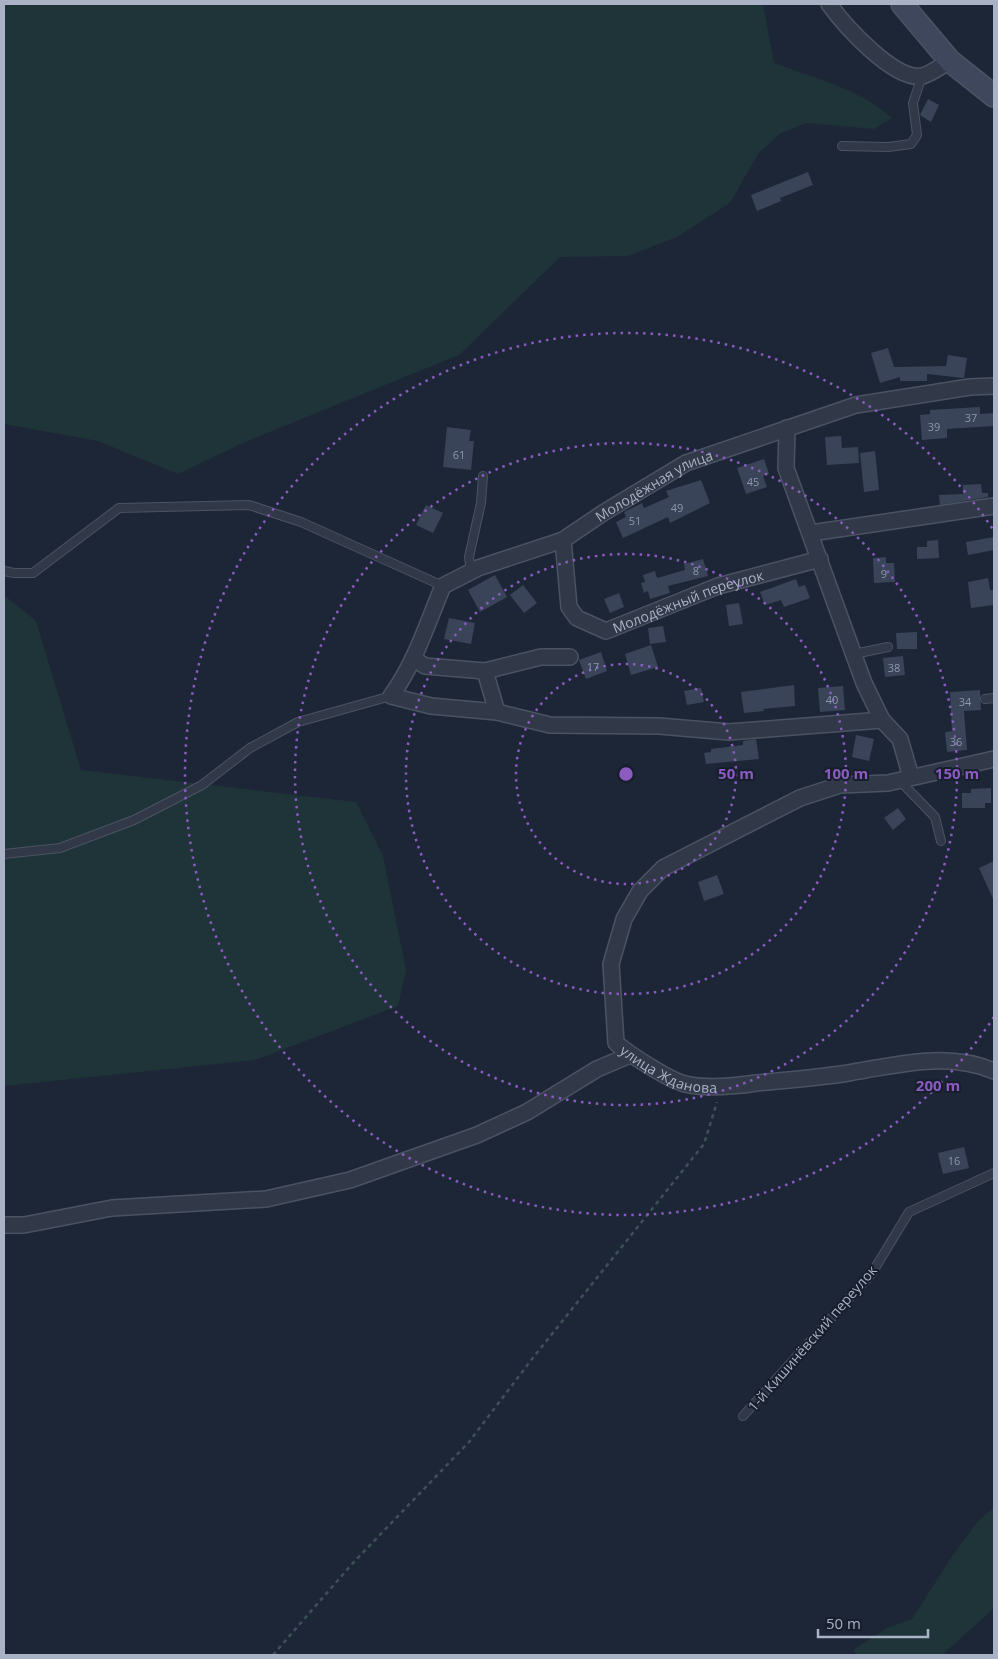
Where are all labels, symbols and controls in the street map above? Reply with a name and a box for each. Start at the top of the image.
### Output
house number: 37 [965,410,977,425]
house number: 39 [928,419,940,434]
street label: Молодёжная улица [591,445,715,525]
house number: 61 [453,447,465,462]
house number: 45 [747,474,759,489]
house number: 49 [671,500,683,515]
house number: 51 [629,513,641,528]
house number: 8 [693,563,699,578]
street label: Молодёжный переулок [609,565,766,637]
house number: 9 [881,566,887,581]
house number: 17 [587,659,599,674]
house number: 38 [888,660,900,675]
house number: 40 [826,692,838,707]
house number: 34 [959,694,972,709]
house number: 36 [950,734,962,749]
text: 50 m [718,763,754,783]
text: 100 m [824,763,868,783]
text: 150 m [935,763,979,783]
centre of rings [617,765,635,783]
street label: улица Жданова [617,1040,717,1096]
text: 200 m [916,1075,960,1095]
house number: 16 [948,1153,960,1168]
street label: 1-й Кишинёвский переулок [743,1260,881,1415]
scale bar [818,1606,928,1638]
text: 50 m [826,1613,861,1633]

